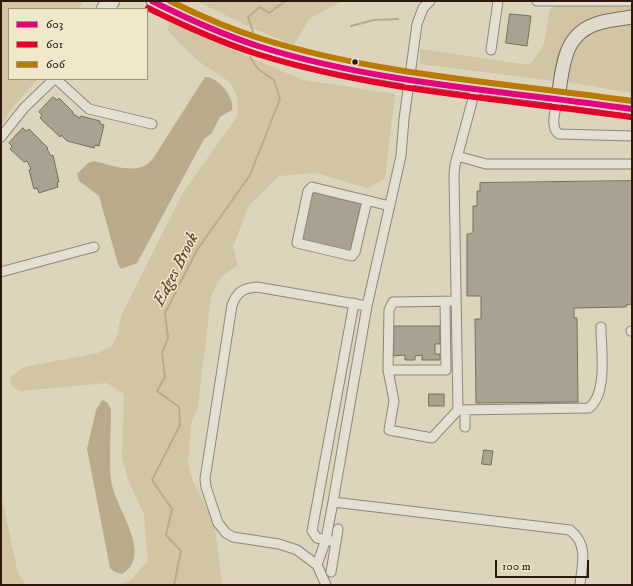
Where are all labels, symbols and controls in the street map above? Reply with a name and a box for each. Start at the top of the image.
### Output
legend [8,8,148,80]
text: 603 [46,17,63,32]
text: 601 [46,37,63,52]
text: 606 [46,57,65,72]
unlabelled marker [350,57,360,67]
water label: Edges Brook [150,230,204,310]
scale bar [497,552,591,578]
text: 100 m [502,559,531,574]

